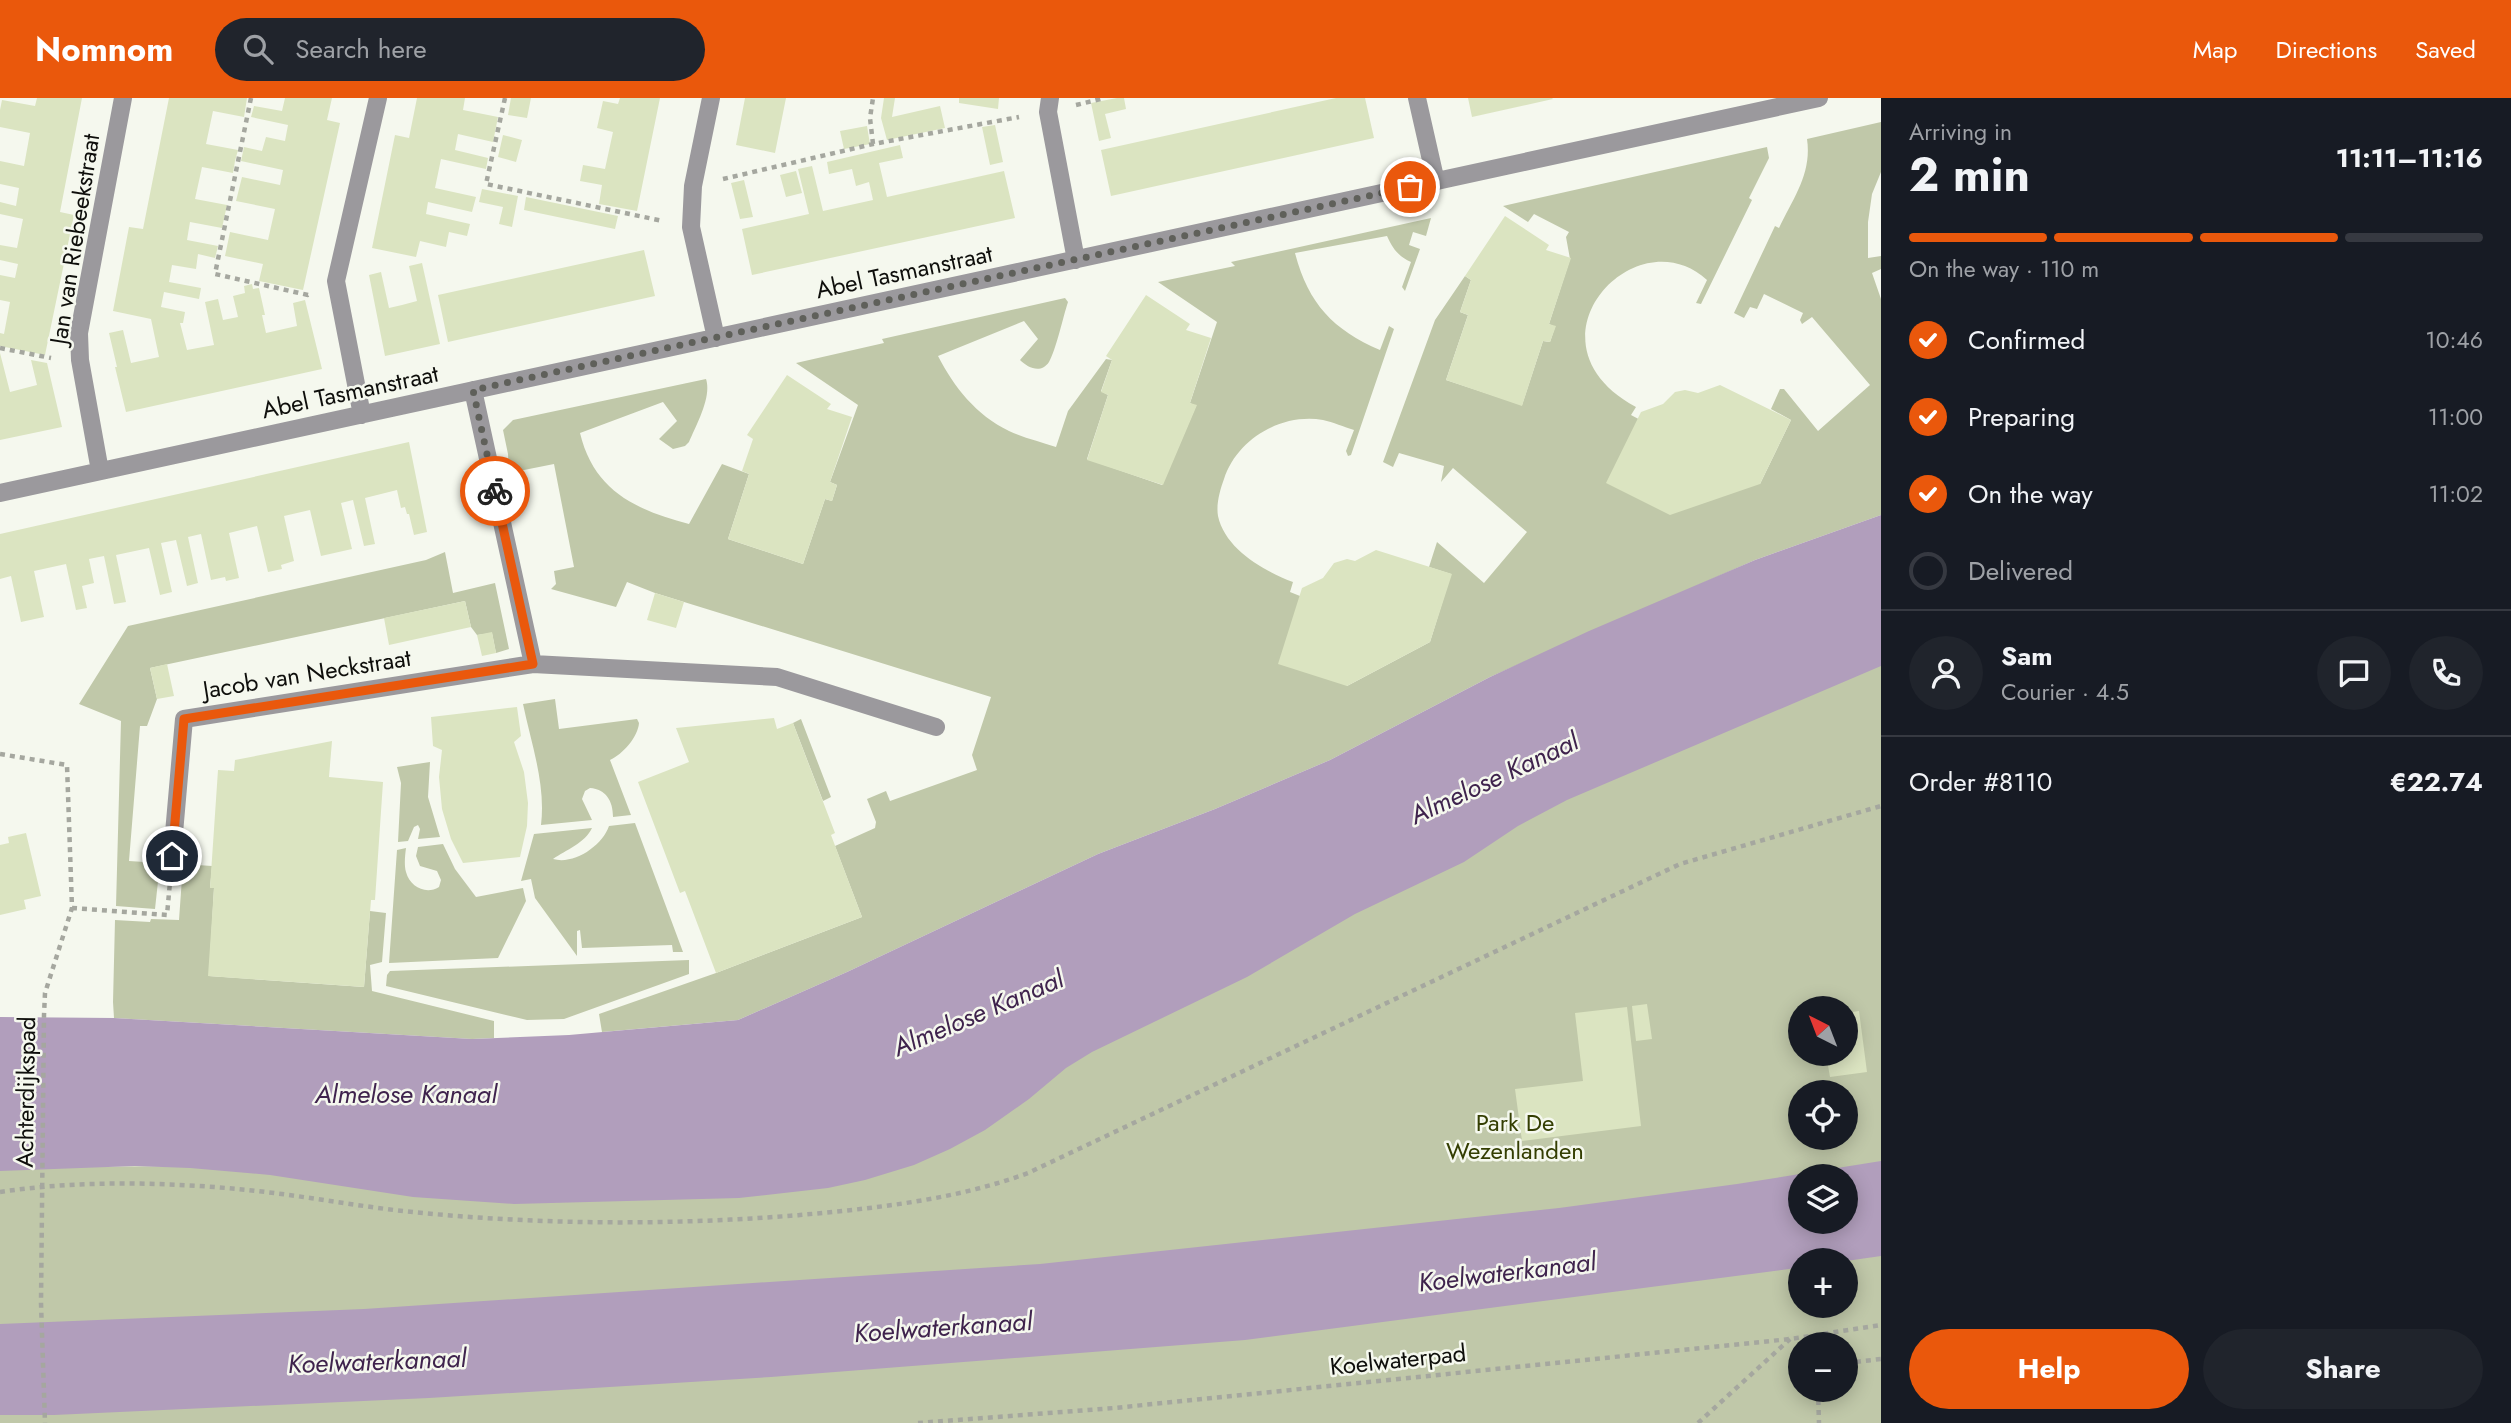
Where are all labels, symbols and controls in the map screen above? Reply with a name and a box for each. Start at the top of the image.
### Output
search box [215,18,705,81]
text: Nomnom [35,26,173,73]
icon: search [239,30,277,68]
text: Search here [295,30,427,68]
text: Map [2193,32,2238,67]
text: Directions [2276,32,2377,67]
text: Saved [2415,32,2476,67]
text: Arriving in [1909,115,2012,149]
street label: Jan van Riebeekstraat [40,131,108,350]
text: 11:11–11:16 [2336,139,2483,177]
text: 2 min [1909,142,2030,208]
pin [1380,157,1440,217]
icon: bag [1391,168,1429,206]
street label: Abel Tasmanstraat [812,236,996,307]
text: On the way · 110 m [1909,252,2099,286]
icon: check [1909,321,1947,359]
text: Confirmed [1968,321,2085,359]
text: 10:46 [2425,323,2483,357]
street label: Abel Tasmanstraat [258,356,442,427]
icon: check [1909,398,1947,436]
text: Preparing [1968,398,2075,436]
text: 11:00 [2428,400,2483,434]
courier [460,456,530,526]
icon: bike [476,472,514,510]
icon: check [1909,475,1947,513]
text: On the way [1968,475,2093,513]
text: 11:02 [2429,477,2483,511]
text: Delivered [1968,552,2073,590]
button: person [1909,636,1983,710]
button: chat [2317,636,2391,710]
button: phone [2409,636,2483,710]
text: Sam [2001,637,2053,675]
street label: Jacob van Neckstraat [197,640,414,708]
text: Courier · 4.5 [2001,675,2129,709]
water label: Almelose Kanaal [1403,722,1586,834]
text: Order #8110 [1909,763,2052,801]
text: €22.74 [2390,763,2483,801]
pin [142,826,202,886]
icon: home [153,837,191,875]
water label: Almelose Kanaal [886,959,1070,1066]
north arrow [1788,996,1858,1066]
map controls [1788,996,1858,1402]
street label: Achterdijkspad [7,1016,44,1168]
water label: Almelose Kanaal [314,1075,498,1113]
button: locate [1788,1080,1858,1150]
park label: Park De Wezenlanden [1446,1105,1584,1168]
button: layers [1788,1164,1858,1234]
water label: Koelwaterkanaal [1416,1242,1599,1302]
button: + [1788,1248,1858,1318]
water label: Koelwaterkanaal [853,1302,1035,1352]
button: Help [1909,1329,2189,1409]
button: Share [2203,1329,2483,1409]
button: − [1788,1332,1858,1402]
street label: Koelwaterpad [1328,1335,1468,1384]
water label: Koelwaterkanaal [287,1339,468,1383]

